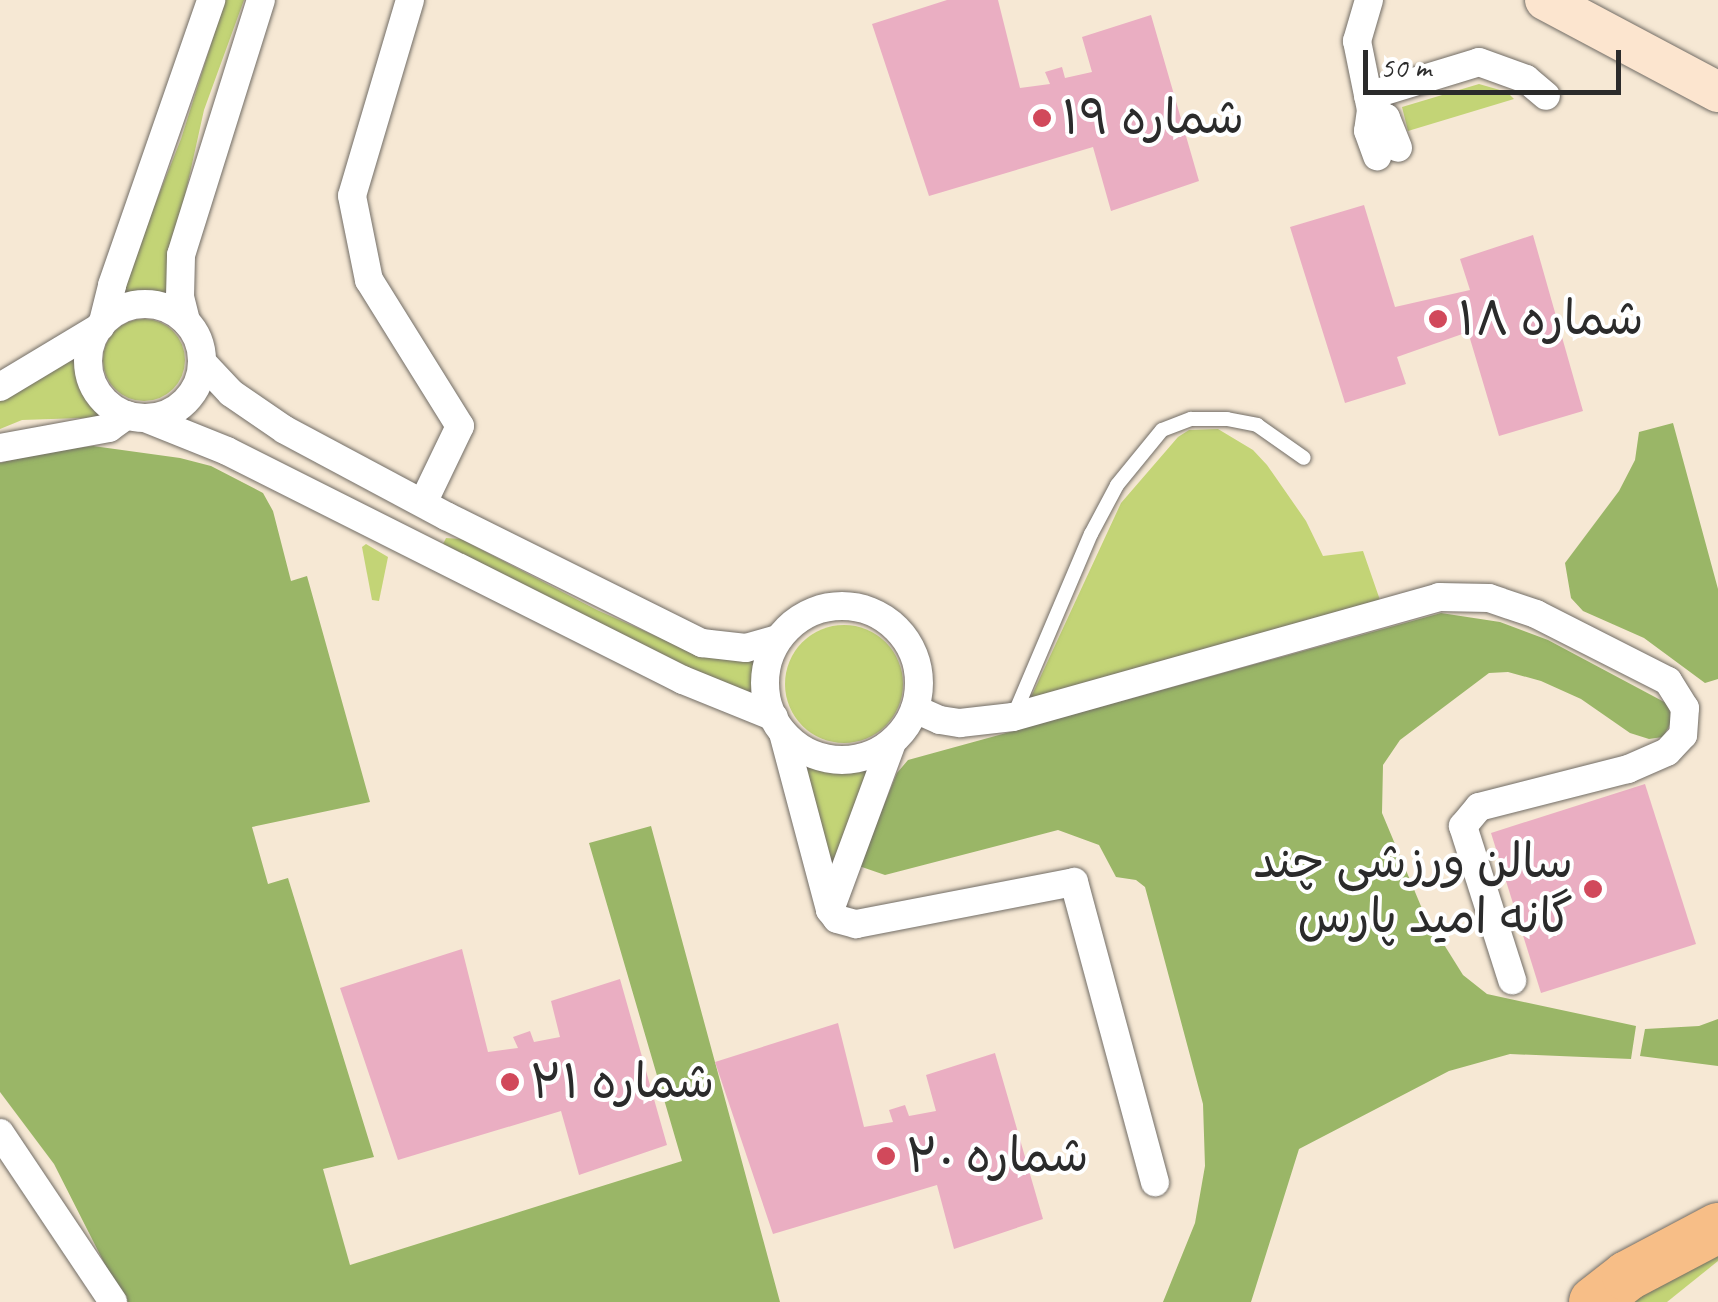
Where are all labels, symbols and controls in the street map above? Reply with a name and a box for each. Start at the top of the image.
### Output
scale bar [1368,30,1626,92]
text: 50 m [1380,48,1431,86]
place label: شماره ۱۹ [1062,89,1244,147]
marker: شماره ۱۹ [1031,107,1053,129]
place label: شماره ۱۸ [1458,290,1644,348]
marker: شماره ۱۸ [1427,308,1449,330]
place label: سالن ورزشی چند گانه امید پارس [1253,832,1573,945]
marker: سالن ورزشی چند گانه امید پارس [1582,878,1604,900]
place label: شماره ۲۱ [530,1053,715,1111]
marker: شماره ۲۱ [499,1071,521,1093]
place label: شماره ۲۰ [906,1127,1089,1185]
marker: شماره ۲۰ [875,1145,897,1167]

